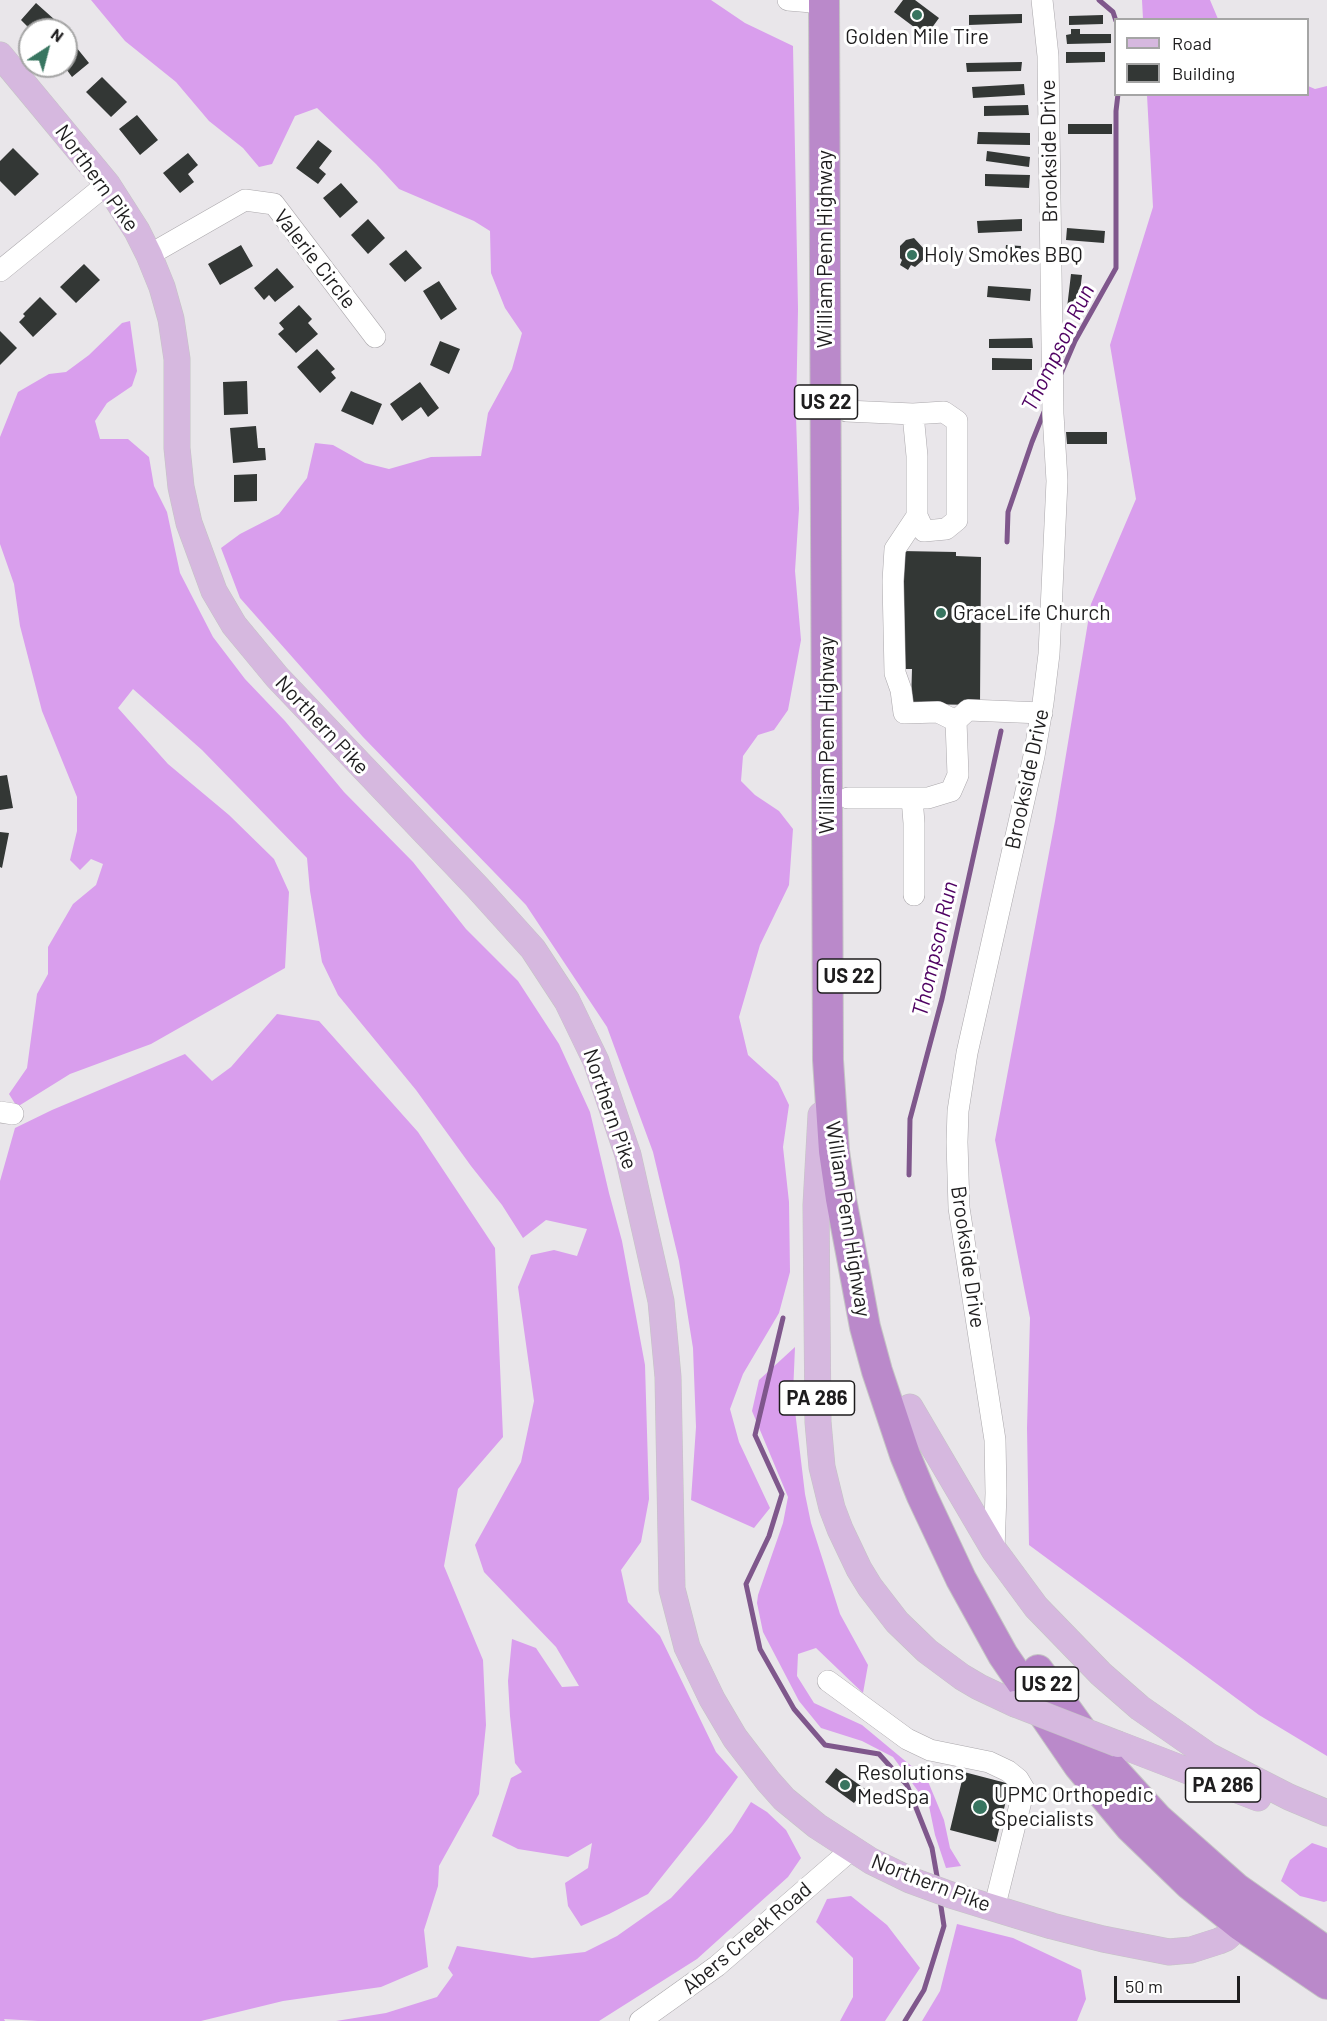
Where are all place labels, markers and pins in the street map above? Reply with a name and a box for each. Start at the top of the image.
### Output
marker: Golden Mile Tire [910,8,924,22]
place label: Golden Mile Tire [845,24,989,50]
place label: Holy Smokes BBQ [924,242,1083,268]
marker: Holy Smokes BBQ [905,248,919,262]
place label: GraceLife Church [953,600,1111,626]
marker: GraceLife Church [934,606,948,620]
place label: Resolutions MedSpa [857,1760,964,1810]
marker: Resolutions MedSpa [838,1778,852,1792]
place label: UPMC Orthopedic Specialists [994,1782,1154,1832]
marker: UPMC Orthopedic Specialists [971,1798,989,1816]

